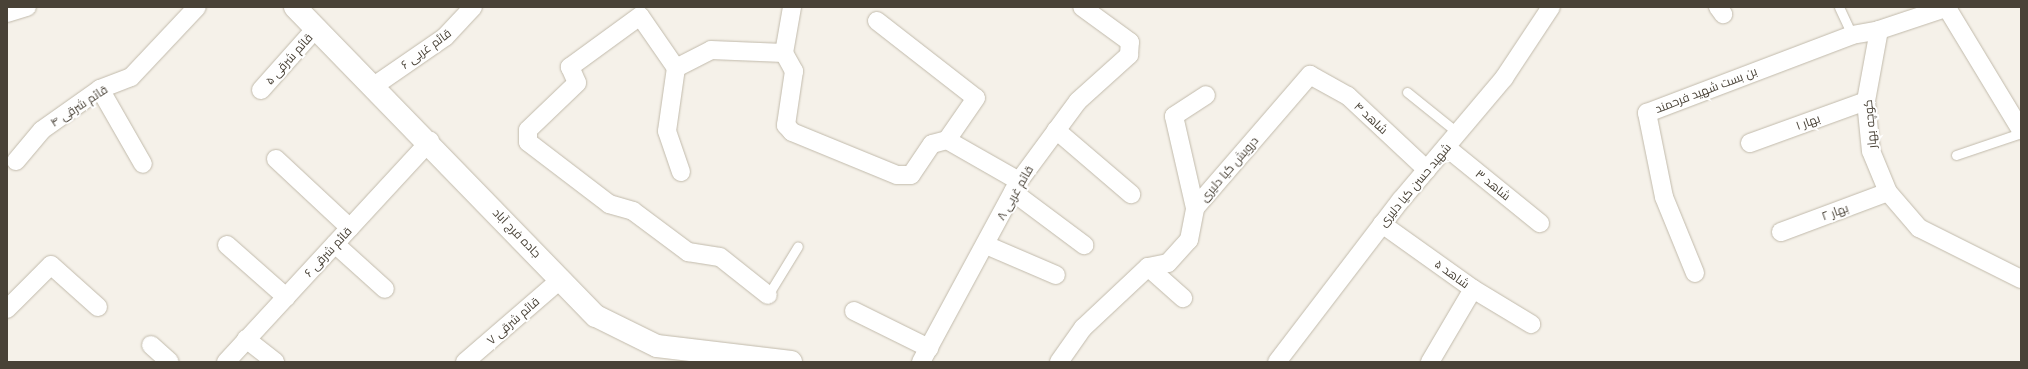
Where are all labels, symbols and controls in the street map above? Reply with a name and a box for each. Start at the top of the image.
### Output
street label: قائم غربی ۶ [398,26,454,72]
street label: قائم شرقی ۵ [262,30,316,88]
street label: بن بست شهید فرحمند [1653,64,1759,116]
street label: قائم شرقی ۴ [48,82,110,130]
street label: شاهد ۴ [1351,99,1391,137]
street label: کوچه بهار [1861,99,1879,149]
street label: بهار ۱ [1794,111,1822,133]
street label: درویش کیا دلیری [1197,133,1261,205]
street label: شهید حسن کیا دلیری [1376,140,1454,230]
street label: قائم غربی ۸ [994,163,1036,223]
street label: شاهد ۳ [1473,167,1513,203]
street label: بهار ۲ [1820,201,1850,223]
street label: جاده فرج آباد [490,205,544,261]
street label: قائم شرقی ۶ [301,224,355,280]
street label: شاهد ۵ [1432,257,1472,291]
street label: قائم شرقی ۷ [484,294,542,348]

